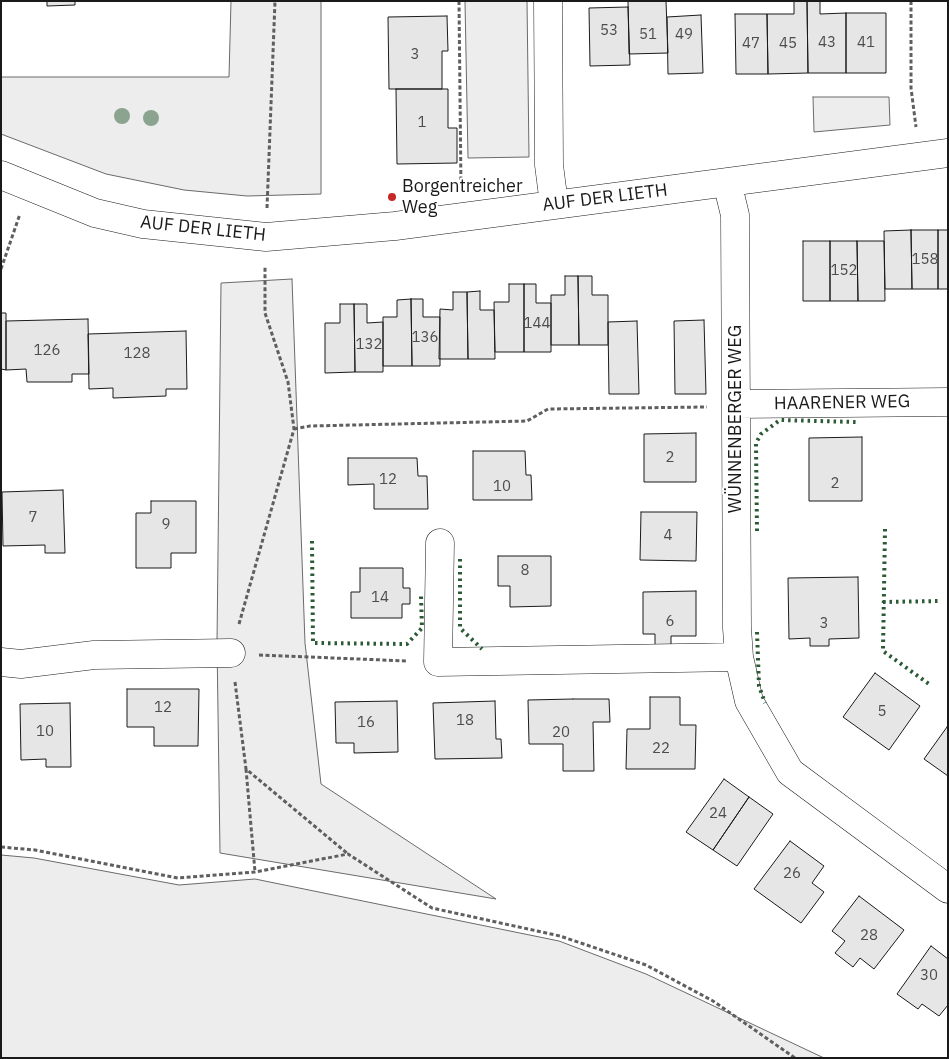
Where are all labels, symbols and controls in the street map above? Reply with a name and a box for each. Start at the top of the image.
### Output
house number: 53 [600,22,618,40]
house number: 51 [639,26,657,44]
house number: 49 [675,26,693,44]
house number: 43 [818,34,836,52]
house number: 41 [857,34,875,52]
house number: 47 [742,35,760,53]
house number: 45 [779,35,797,53]
house number: 3 [411,46,419,64]
house number: 1 [418,114,426,132]
place label: Borgentreicher Weg [402,176,523,218]
street label: AUF DER LIETH [541,180,669,216]
marker: Borgentreicher Weg [386,191,398,203]
street label: AUF DER LIETH [139,212,267,246]
house number: 158 [912,251,938,269]
house number: 152 [831,262,857,280]
house number: 144 [524,315,550,333]
street label: WÜNNENBERGER WEG [725,325,747,513]
house number: 136 [412,329,438,347]
house number: 132 [356,336,382,354]
house number: 126 [34,342,60,360]
house number: 128 [124,345,150,363]
street label: HAARENER WEG [774,391,910,415]
house number: 2 [666,449,674,467]
house number: 12 [379,471,397,489]
house number: 2 [831,475,839,493]
house number: 10 [493,478,511,496]
house number: 7 [29,509,37,527]
house number: 9 [162,516,170,534]
house number: 4 [664,527,672,545]
house number: 8 [521,562,529,580]
house number: 14 [371,589,389,607]
house number: 6 [666,613,674,631]
house number: 3 [820,615,828,633]
house number: 12 [154,699,172,717]
house number: 5 [878,703,886,721]
house number: 18 [456,712,474,730]
house number: 16 [357,714,375,732]
house number: 10 [36,723,54,741]
house number: 20 [552,724,570,742]
house number: 22 [652,740,670,758]
house number: 24 [709,805,727,823]
house number: 26 [783,865,801,883]
house number: 28 [860,927,878,945]
house number: 30 [920,967,938,985]

